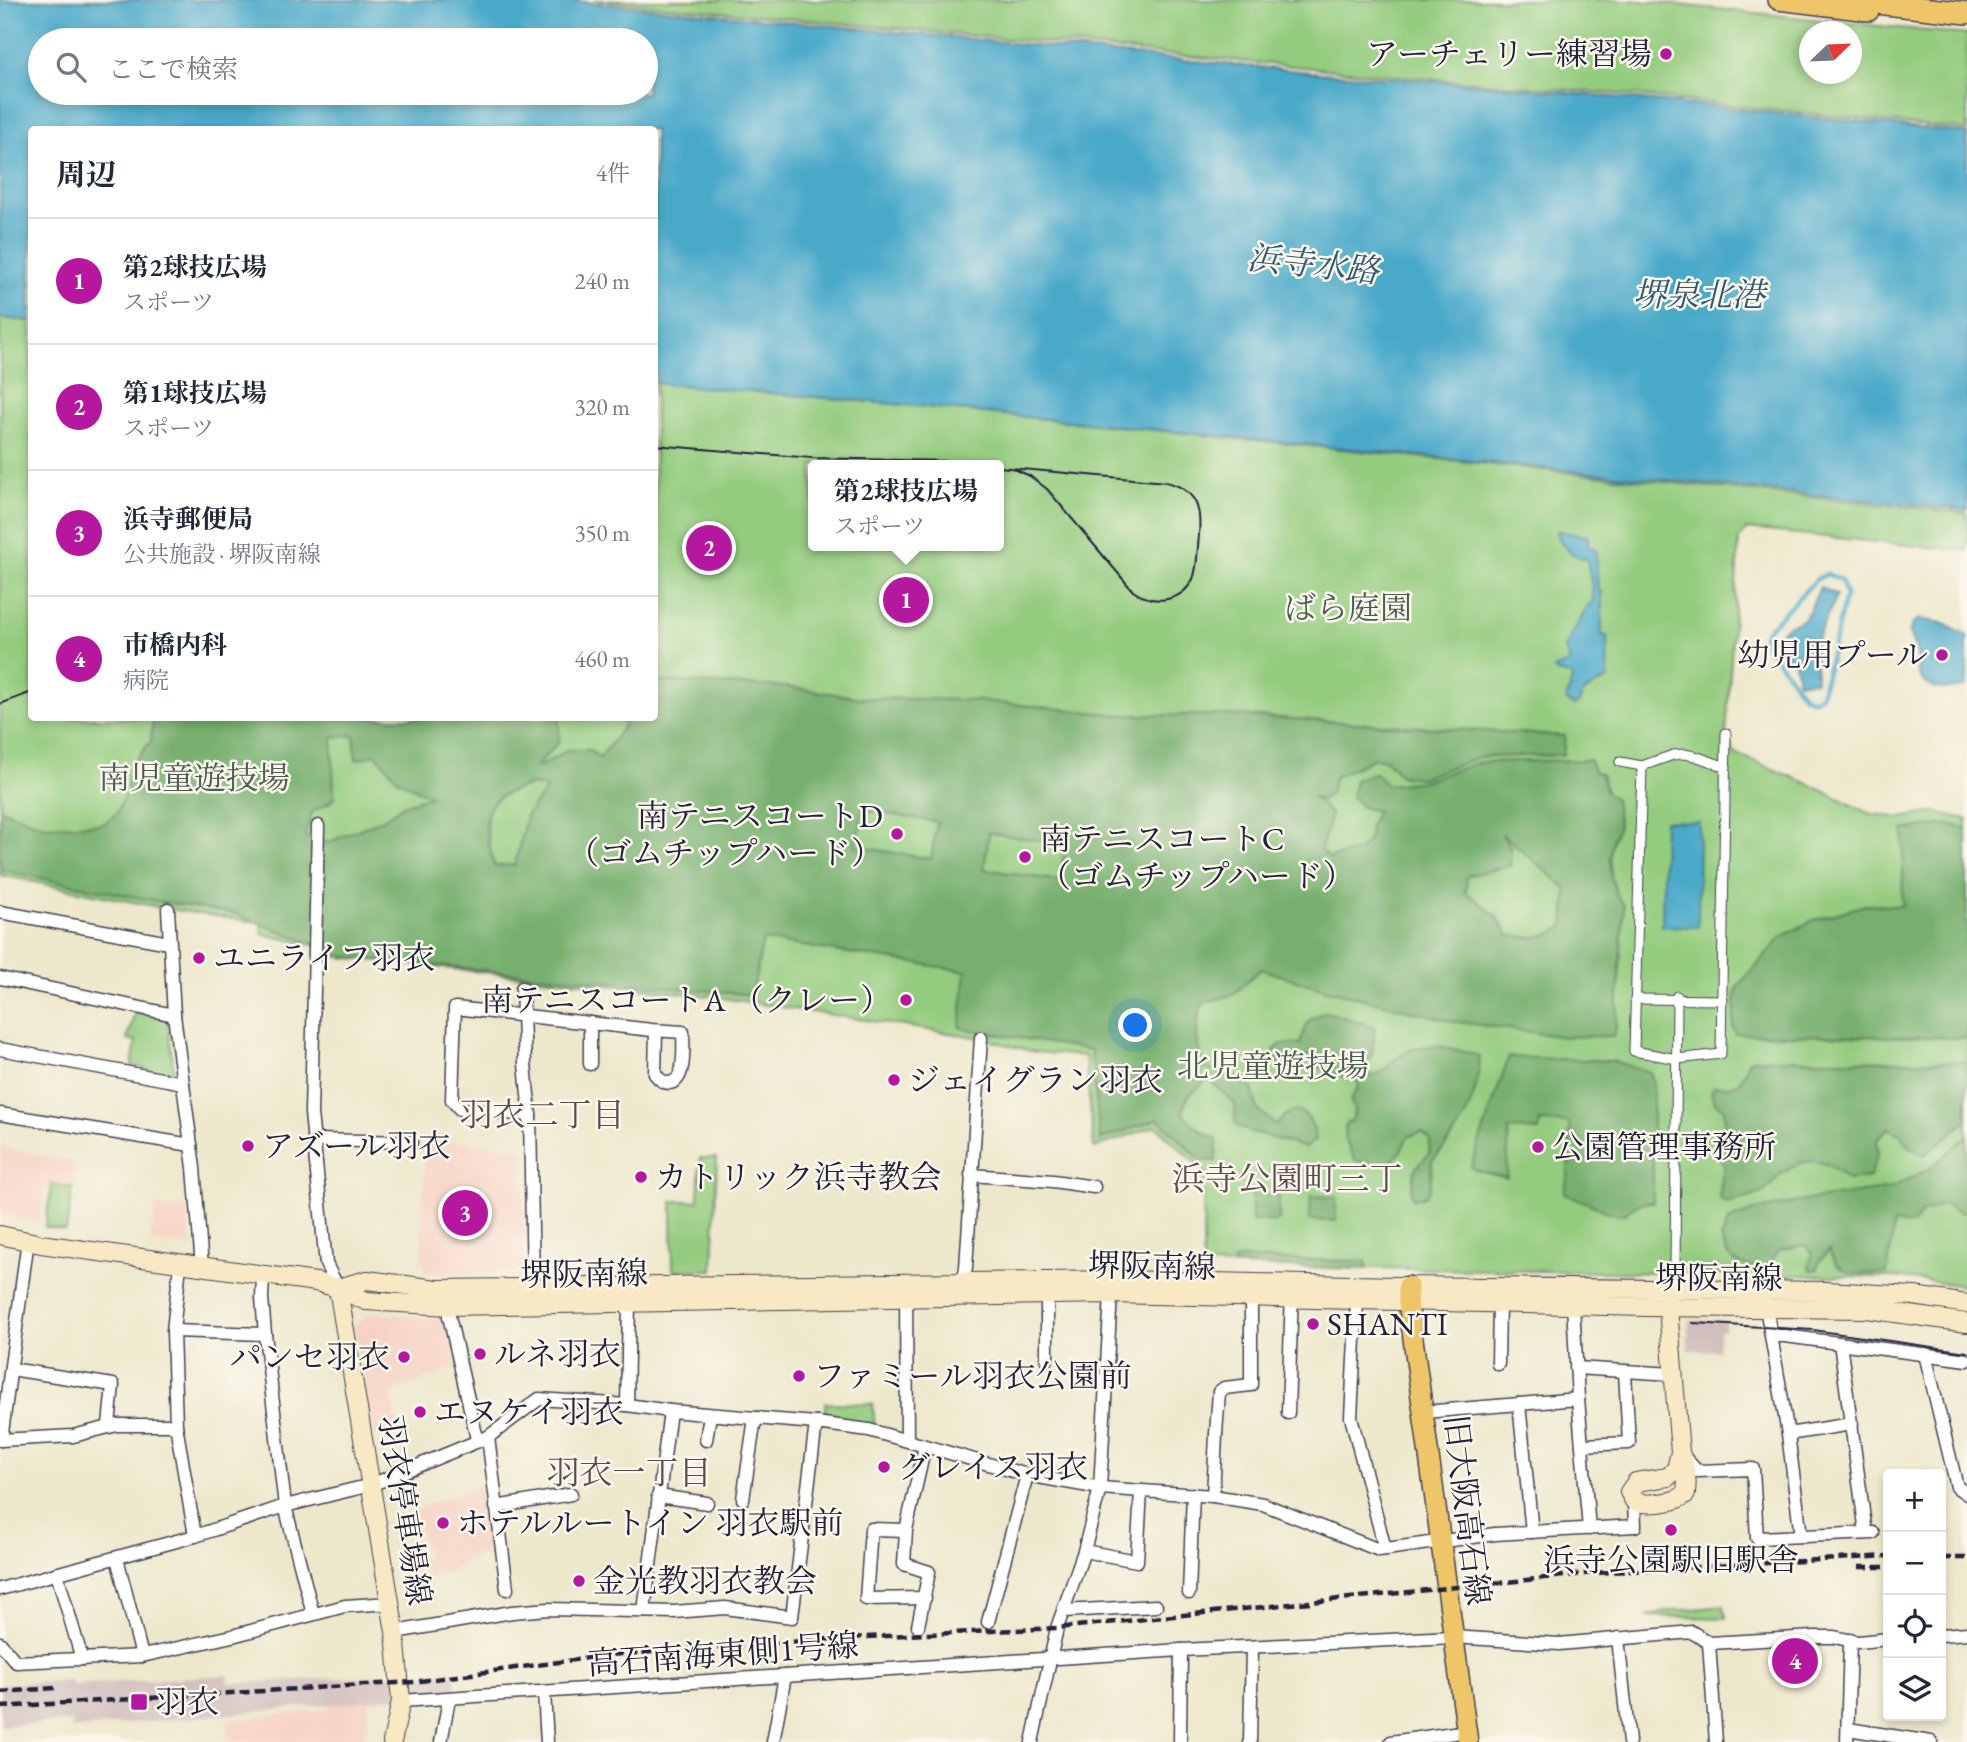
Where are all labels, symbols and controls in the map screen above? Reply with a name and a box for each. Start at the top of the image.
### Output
north arrow [1799,21,1862,84]
search box [28,28,658,105]
place label: アーチェリー練習場 [1366,33,1652,75]
marker: アーチェリー練習場 [1658,46,1674,62]
icon: search [52,48,90,86]
text: ここで検索 [108,52,238,86]
text: 周辺 [56,155,116,194]
text: 4件 [596,158,630,188]
water label: 浜寺水路 [1245,236,1383,292]
text: 第2球技広場 [123,250,267,284]
text: 1 [73,266,85,296]
text: 240 m [574,266,630,296]
water label: 堺泉北港 [1633,273,1769,316]
text: スポーツ [123,287,214,317]
text: 第1球技広場 [123,376,267,410]
text: 2 [73,392,85,422]
text: 320 m [574,392,630,422]
text: スポーツ [123,413,214,443]
popup [808,460,1004,551]
text: 第2球技広場 [834,474,978,508]
text: 浜寺郵便局 [123,502,253,536]
text: スポーツ [834,511,925,541]
text: 3 [73,518,85,548]
text: 350 m [574,518,630,548]
pin: 2 [686,522,732,574]
text: 公共施設 · 堺阪南線 [123,539,321,569]
pin: 1 [883,574,929,626]
park label: ばら庭園 [1284,587,1412,629]
text: 市橋内科 [123,628,227,662]
place label: 幼児用プール [1738,634,1928,676]
text: 4 [73,644,85,674]
text: 460 m [574,644,630,674]
marker: 幼児用プール [1934,647,1950,663]
text: 病院 [123,665,169,695]
park label: 南児童遊技場 [98,757,290,799]
place label: 南テニスコートD （ゴムチップハード） [567,795,883,874]
place label: 南テニスコートC （ゴムチップハード） [1039,818,1355,897]
marker: 南テニスコートD （ゴムチップハード） [889,826,905,842]
marker: 南テニスコートC （ゴムチップハード） [1017,849,1033,865]
place label: ユニライフ羽衣 [213,937,435,979]
marker: ユニライフ羽衣 [191,950,207,966]
place label: 南テニスコートA （クレー） [481,979,892,1021]
marker: 南テニスコートA （クレー） [898,992,914,1008]
your location [1118,1008,1152,1042]
park label: 北児童遊技場 [1177,1045,1369,1087]
place label: ジェイグラン羽衣 [908,1059,1163,1101]
marker: ジェイグラン羽衣 [886,1072,902,1088]
district label: 羽衣二丁目 [460,1093,625,1136]
place label: アズール羽衣 [262,1125,450,1167]
place label: 公園管理事務所 [1552,1126,1776,1168]
marker: アズール羽衣 [240,1138,256,1154]
marker: 公園管理事務所 [1530,1139,1546,1155]
place label: カトリック浜寺教会 [655,1156,942,1198]
district label: 浜寺公園町三丁 [1172,1157,1403,1200]
marker: カトリック浜寺教会 [633,1169,649,1185]
pin: 3 [442,1187,488,1239]
street label: 堺阪南線 [1088,1244,1216,1288]
street label: 堺阪南線 [520,1252,648,1296]
street label: 堺阪南線 [1655,1257,1783,1299]
place label: SHANTI [1327,1303,1448,1345]
marker: SHANTI [1305,1316,1321,1332]
place label: ルネ羽衣 [494,1333,621,1375]
place label: パンセ羽衣 [230,1336,390,1378]
marker: ルネ羽衣 [472,1346,488,1362]
marker: パンセ羽衣 [396,1349,412,1365]
place label: ファミール羽衣公園前 [813,1355,1132,1397]
marker: ファミール羽衣公園前 [791,1368,807,1384]
place label: エヌケイ羽衣 [434,1391,624,1433]
marker: エヌケイ羽衣 [412,1404,428,1420]
street label: 羽衣停車場線 [369,1412,441,1608]
street label: 旧大阪高石線 [1434,1412,1500,1608]
place label: グレイス羽衣 [898,1446,1088,1488]
district label: 羽衣一丁目 [547,1451,712,1494]
marker: グレイス羽衣 [876,1459,892,1475]
map controls [1883,1469,1946,1721]
button: + [1883,1469,1946,1532]
place label: ホテルルートイン 羽衣駅前 [457,1502,843,1544]
marker: ホテルルートイン 羽衣駅前 [435,1515,451,1531]
marker: 浜寺公園駅旧駅舎 [1663,1522,1679,1538]
button: − [1883,1532,1946,1595]
place label: 浜寺公園駅旧駅舎 [1543,1539,1799,1581]
place label: 金光教羽衣教会 [593,1560,817,1602]
marker: 金光教羽衣教会 [571,1573,587,1589]
button: locate [1883,1595,1946,1658]
street label: 高石南海東側1号線 [586,1624,860,1684]
pin: 4 [1772,1635,1818,1687]
button: layers [1883,1658,1946,1721]
place label: 羽衣 [155,1681,219,1723]
marker: 羽衣 [129,1692,149,1712]

